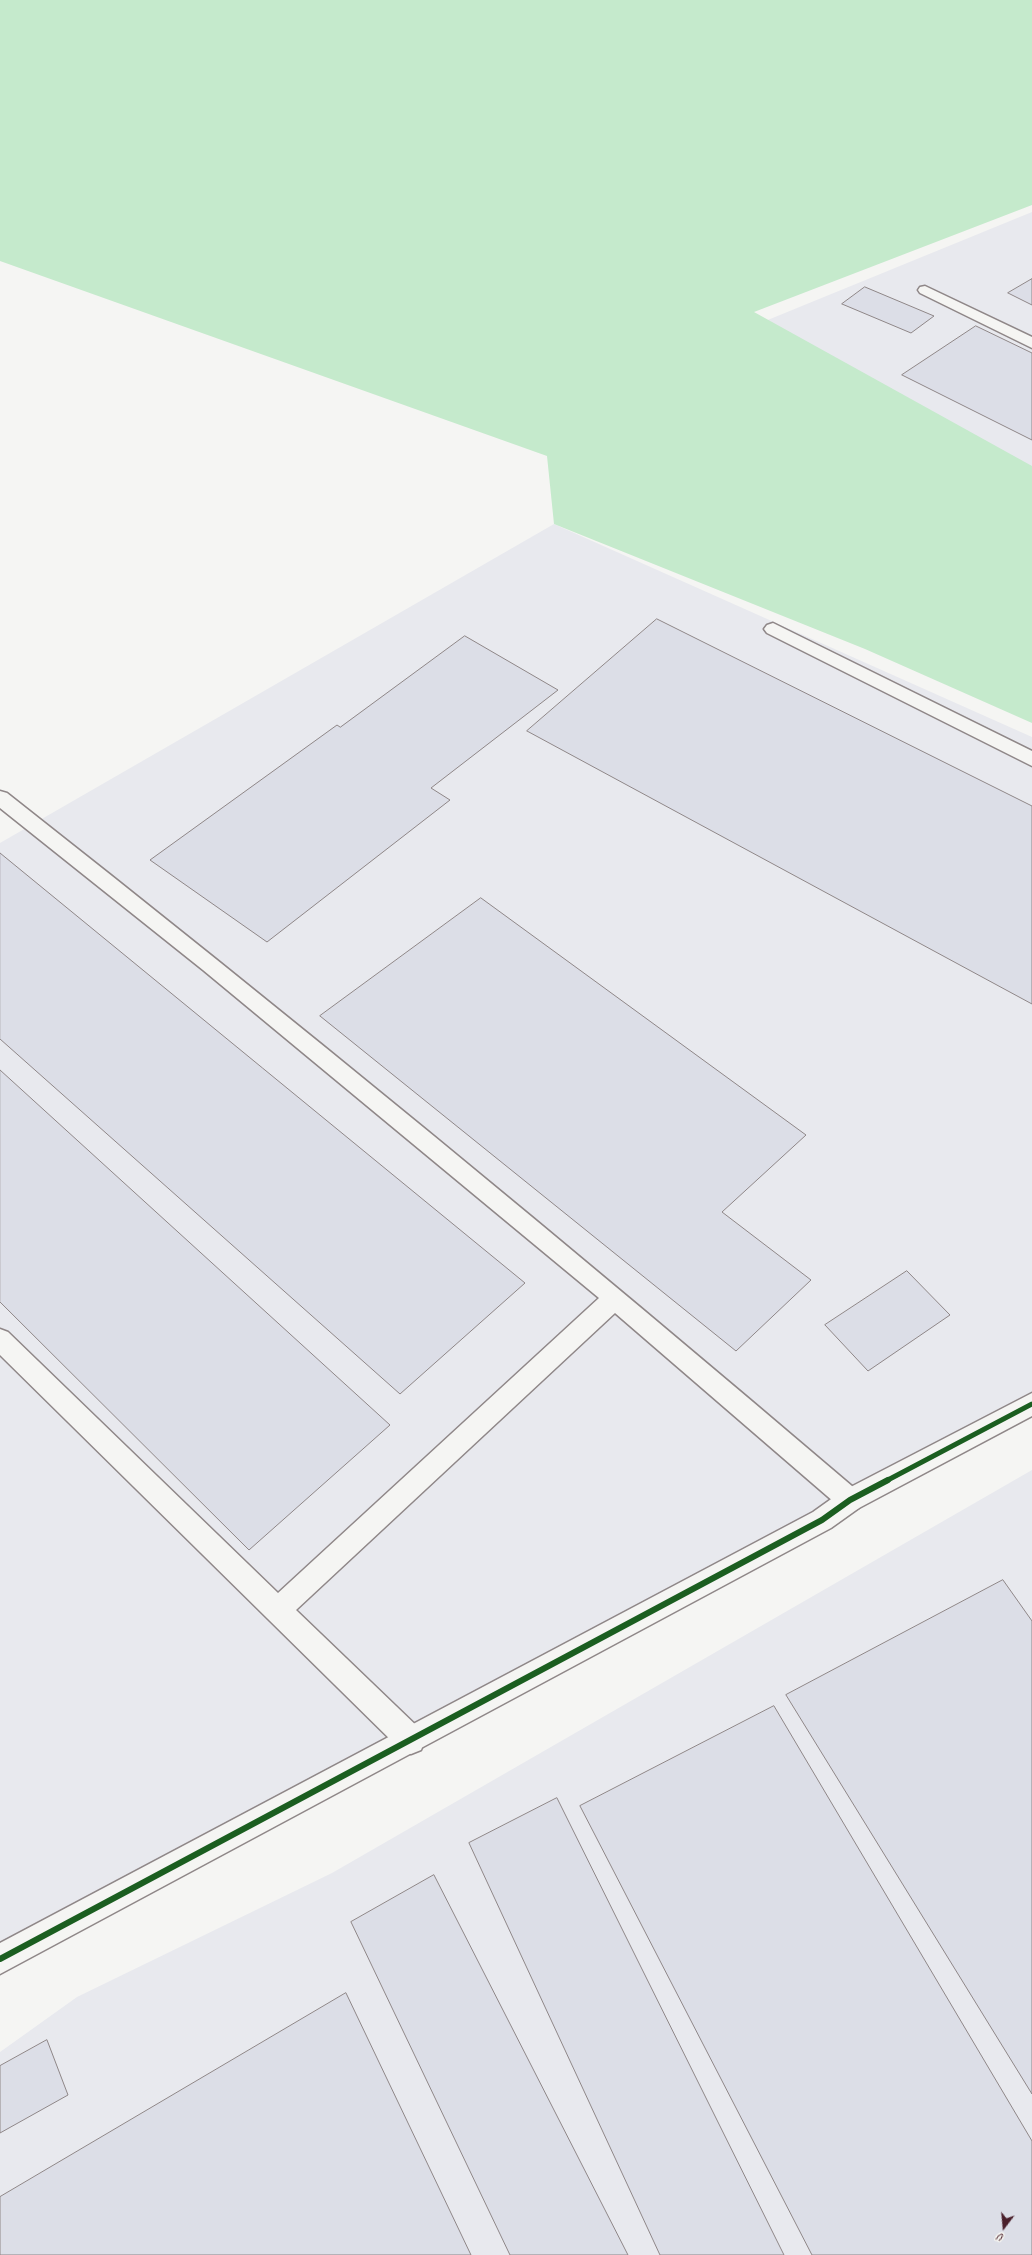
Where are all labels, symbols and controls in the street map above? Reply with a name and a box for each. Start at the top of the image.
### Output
north arrow [984,2207,1024,2247]
text: U [996,2231,1005,2246]

